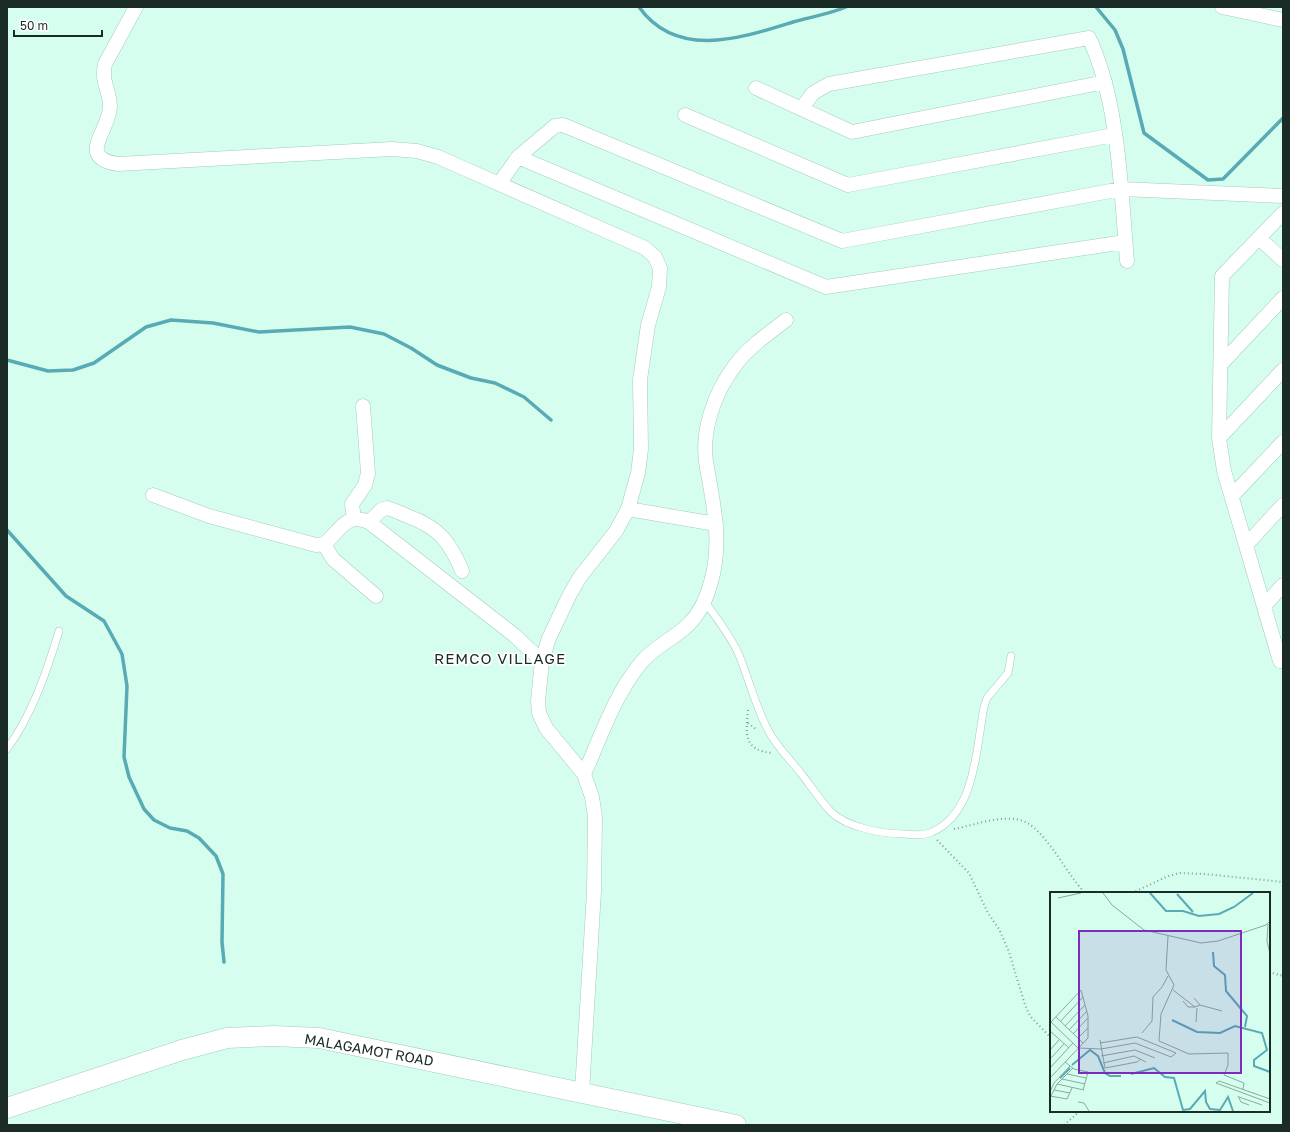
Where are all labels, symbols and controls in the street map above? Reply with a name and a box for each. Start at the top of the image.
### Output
scale bar [14,12,102,38]
text: 50 m [20,18,48,33]
district label: REMCO VILLAGE [434,649,566,667]
inset map [1050,892,1270,1112]
street label: MALAGAMOT ROAD [303,1030,435,1069]

